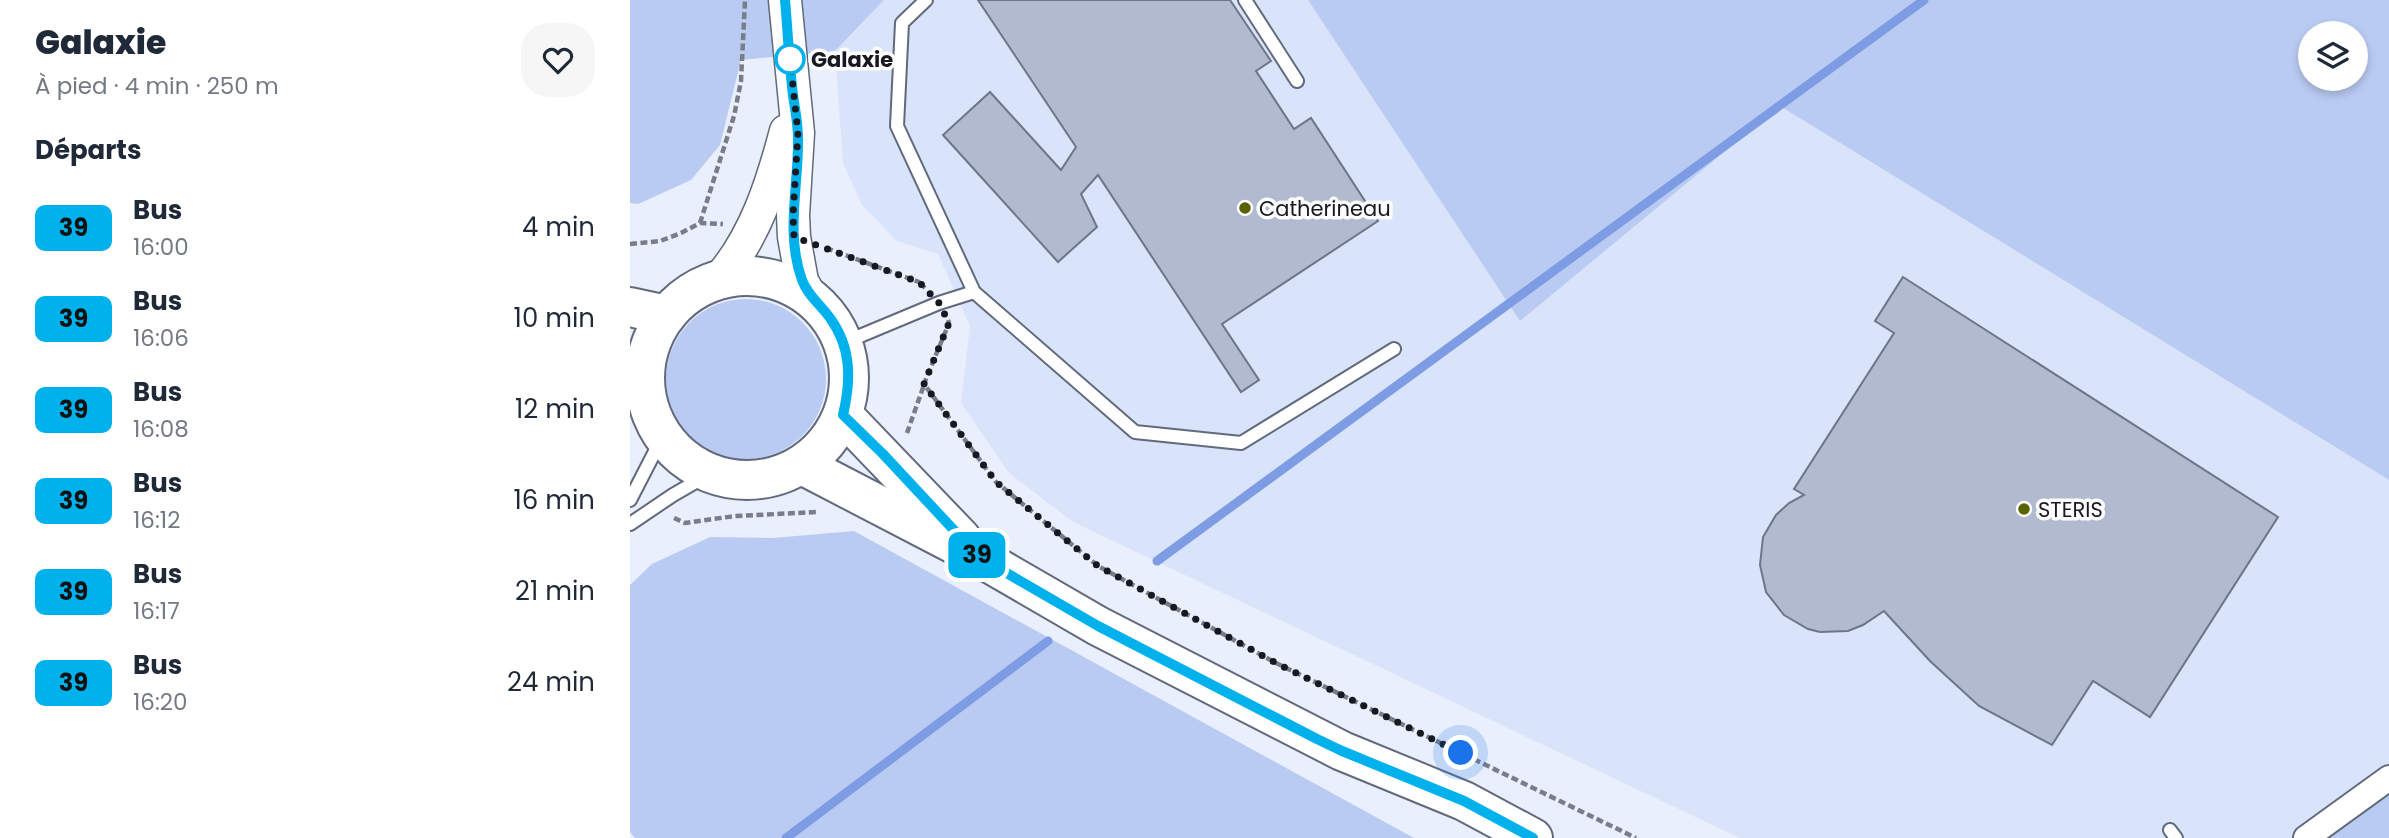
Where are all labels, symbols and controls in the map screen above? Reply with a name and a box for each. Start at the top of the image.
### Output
text: Galaxie [35,19,166,66]
map controls [2298,21,2368,91]
button: layers [2298,21,2368,91]
button: heart [521,23,595,97]
marker: Galaxie [775,44,805,74]
place label: Galaxie [811,45,893,74]
text: À pied · 4 min · 250 m [35,70,279,102]
text: Départs [35,132,141,168]
text: Bus [133,192,182,228]
place label: Catherineau [1259,194,1391,223]
marker: Catherineau [1237,200,1253,216]
text: 4 min [522,209,595,245]
text: 39 [59,211,88,244]
text: 16:00 [133,231,189,263]
text: Bus [133,283,182,319]
text: 10 min [514,300,595,336]
text: 39 [59,302,88,335]
text: 16:06 [133,322,189,354]
text: Bus [133,374,182,410]
text: 12 min [515,391,595,427]
text: 39 [59,393,88,426]
text: 16:08 [133,413,189,445]
text: Bus [133,465,182,501]
text: 16 min [513,482,595,518]
text: 39 [59,484,88,517]
place label: STERIS [2038,495,2103,524]
marker: STERIS [2016,501,2032,517]
text: 16:12 [133,504,180,536]
line badge: 39 [946,532,1008,578]
text: 39 [962,538,992,571]
text: Bus [133,556,182,592]
text: 21 min [515,573,595,609]
text: 39 [59,575,88,608]
text: 16:17 [133,595,180,627]
text: Bus [133,647,182,683]
text: 24 min [507,664,595,700]
text: 39 [59,666,88,699]
text: 16:20 [133,686,188,718]
your location [1443,735,1478,770]

